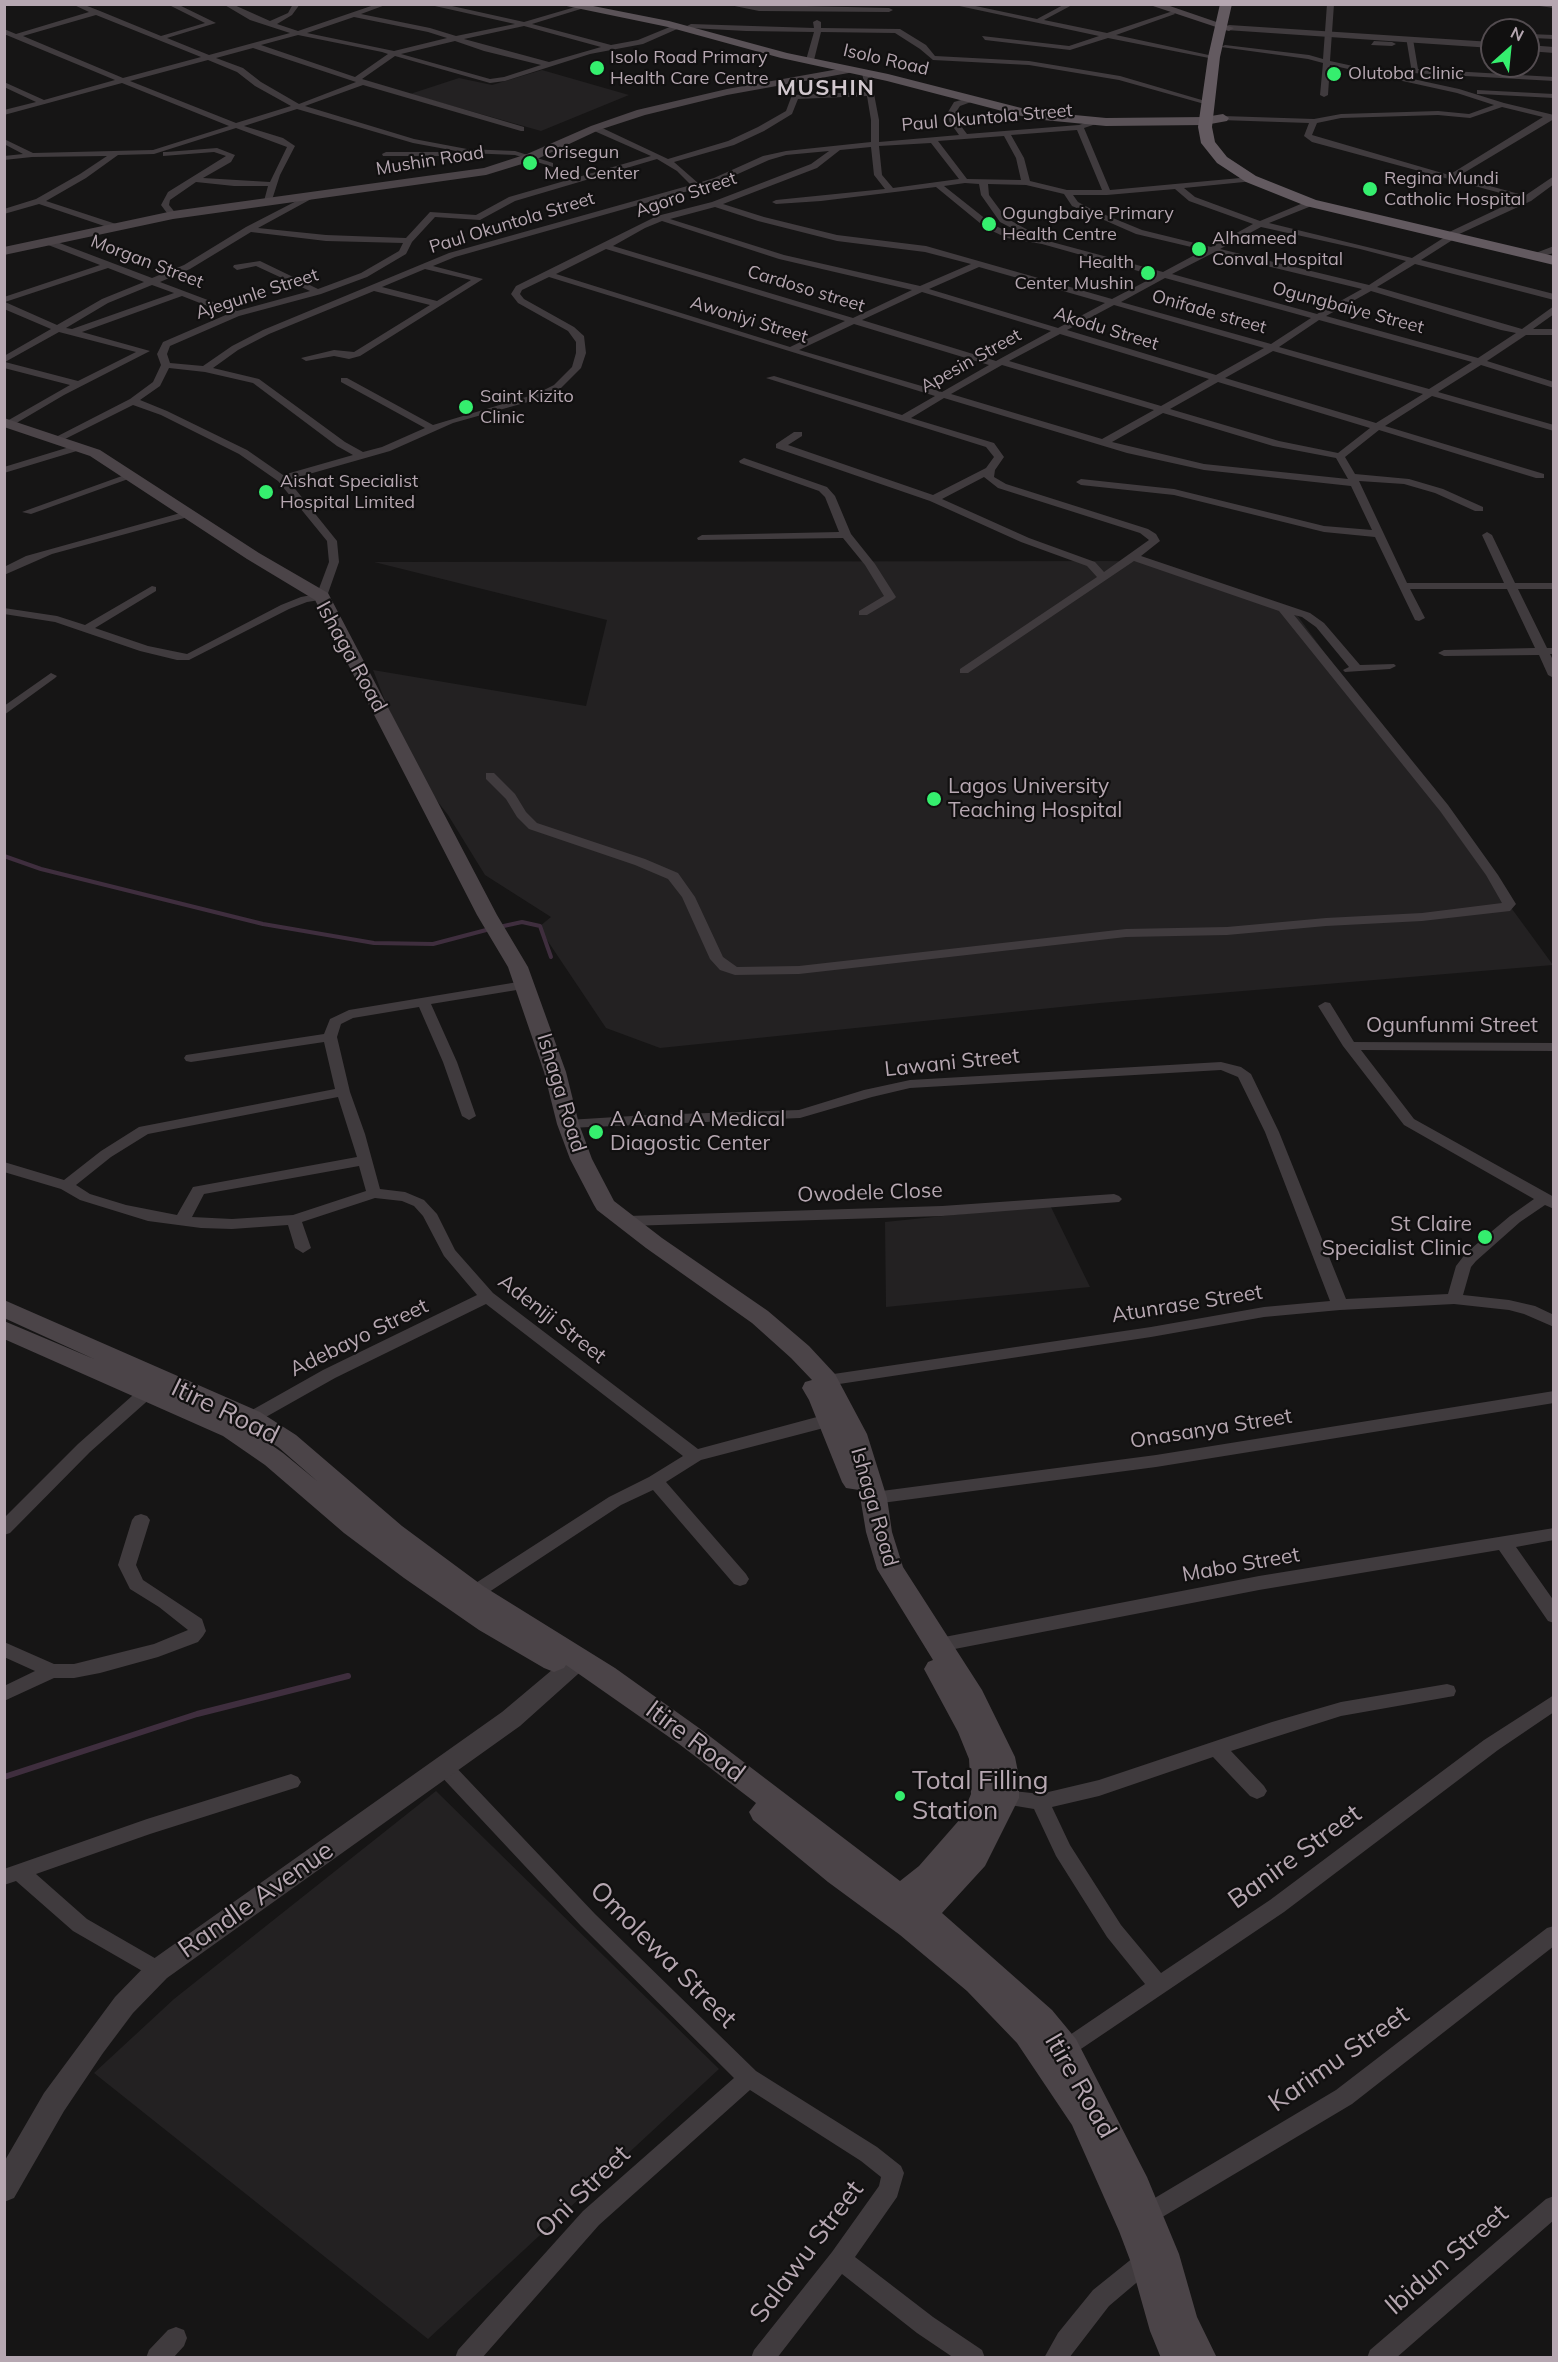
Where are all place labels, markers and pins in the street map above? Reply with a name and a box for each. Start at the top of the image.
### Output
place label: Isolo Road Primary Health Care Centre [610,47,768,90]
marker: Isolo Road Primary Health Care Centre [588,59,606,77]
place label: Olutoba Clinic [1348,63,1464,85]
marker: Olutoba Clinic [1325,65,1343,83]
place label: Orisegun Med Center [544,142,639,184]
marker: Orisegun Med Center [521,154,539,172]
place label: Regina Mundi Catholic Hospital [1384,168,1526,210]
marker: Regina Mundi Catholic Hospital [1361,180,1379,198]
place label: Ogungbaiye Primary Health Centre [1002,203,1174,246]
marker: Ogungbaiye Primary Health Centre [980,215,998,233]
place label: Alhameed Conval Hospital [1212,228,1343,270]
marker: Alhameed Conval Hospital [1190,240,1208,258]
place label: Health Center Mushin [1015,252,1134,294]
marker: Health Center Mushin [1139,264,1157,282]
place label: Saint Kizito Clinic [480,386,574,428]
marker: Saint Kizito Clinic [457,398,475,416]
place label: Aishat Specialist Hospital Limited [280,471,418,514]
marker: Aishat Specialist Hospital Limited [257,483,275,501]
place label: Lagos University Teaching Hospital [948,774,1122,824]
marker: Lagos University Teaching Hospital [925,790,943,808]
place label: A Aand A Medical Diagostic Center [610,1107,785,1157]
marker: A Aand A Medical Diagostic Center [587,1123,605,1141]
place label: St Claire Specialist Clinic [1322,1212,1472,1262]
marker: St Claire Specialist Clinic [1476,1228,1494,1246]
place label: Total Filling Station [912,1765,1048,1826]
marker: Total Filling Station [893,1789,907,1803]

